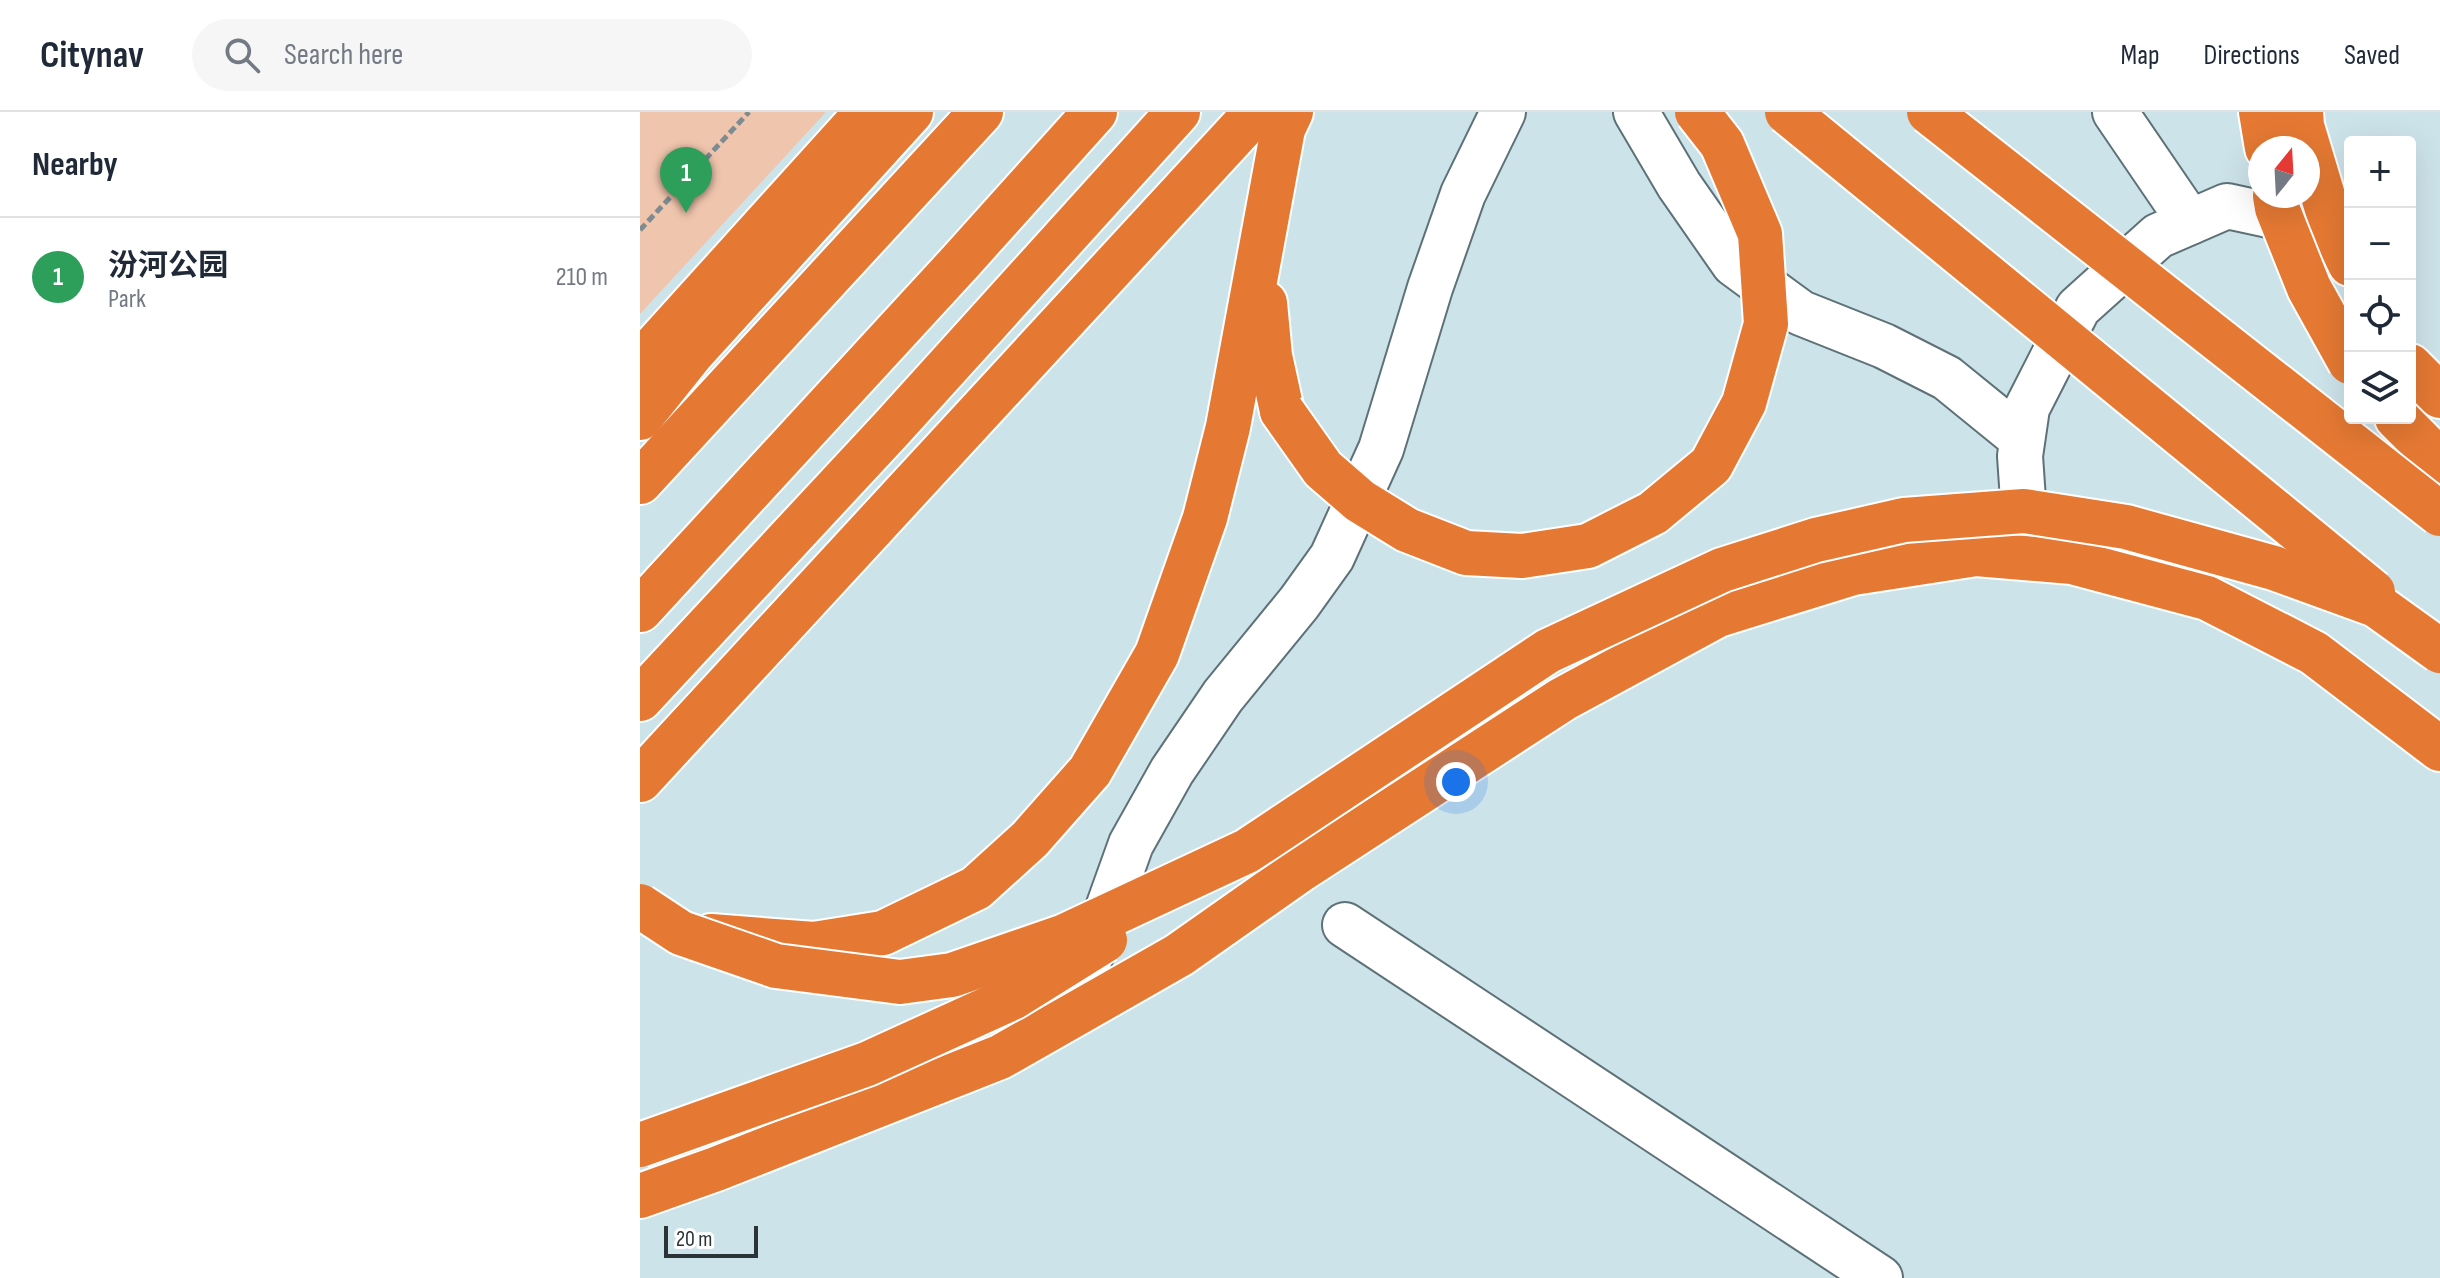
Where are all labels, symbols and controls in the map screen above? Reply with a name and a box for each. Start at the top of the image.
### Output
search box [192,19,752,91]
text: Citynav [40,33,144,78]
icon: search [220,33,264,77]
text: Search here [284,37,403,73]
text: Map [2121,39,2160,72]
text: Directions [2204,39,2300,72]
text: Saved [2344,39,2400,72]
north arrow [2248,136,2320,208]
map controls [2344,136,2416,424]
button: + [2344,136,2416,208]
text: Nearby [32,144,118,185]
pin: 1 [660,147,712,213]
button: − [2344,208,2416,280]
text: 汾河公园 [108,248,228,284]
text: 1 [53,262,63,293]
text: 210 m [556,262,608,293]
button: locate [2344,280,2416,352]
text: Park [108,284,146,315]
button: layers [2344,352,2416,424]
your location [1436,762,1476,802]
scale bar [664,1222,758,1258]
text: 20 m [676,1226,713,1253]

